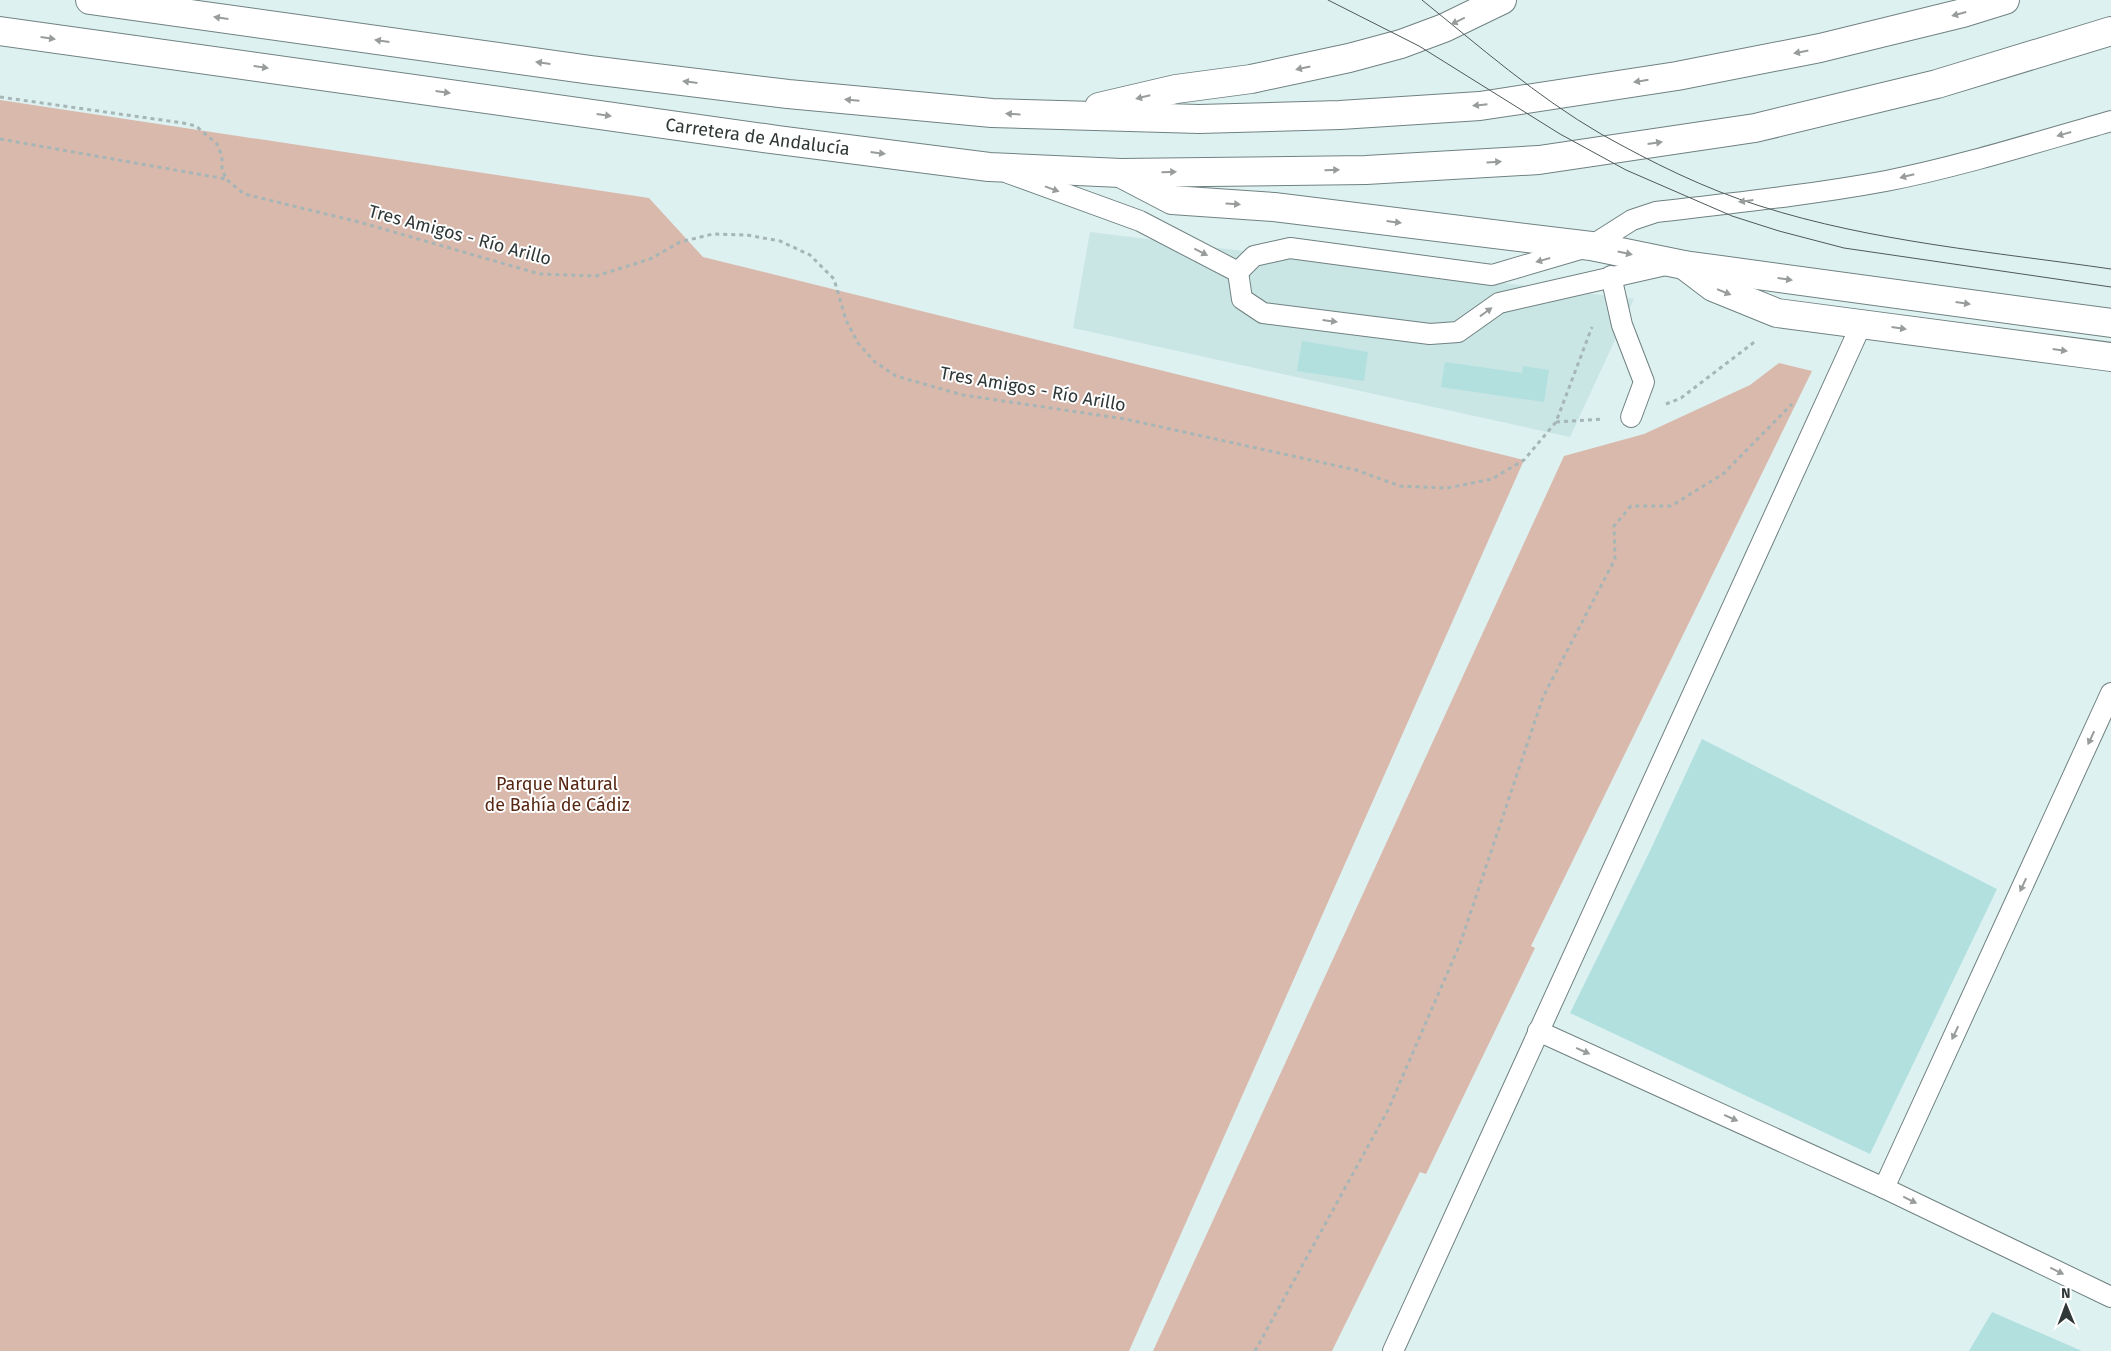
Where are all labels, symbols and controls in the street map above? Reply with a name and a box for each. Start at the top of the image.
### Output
one-way arrow [1951,10,1966,18]
one-way arrow [212,14,228,22]
one-way arrow [1451,17,1465,25]
one-way arrow [41,34,57,42]
one-way arrow [373,36,389,44]
one-way arrow [1793,48,1808,56]
one-way arrow [534,59,550,67]
one-way arrow [254,63,270,71]
one-way arrow [1295,64,1310,72]
one-way arrow [682,78,698,86]
one-way arrow [1632,78,1648,86]
one-way arrow [435,89,451,97]
one-way arrow [1135,93,1150,101]
one-way arrow [843,96,859,104]
one-way arrow [1472,101,1488,109]
one-way arrow [1005,110,1021,118]
one-way arrow [596,112,612,120]
street label: Carretera de Andalucía [664,113,851,160]
one-way arrow [2056,131,2071,139]
one-way arrow [1648,138,1664,146]
one-way arrow [870,149,886,157]
one-way arrow [1486,158,1502,166]
one-way arrow [1324,166,1340,174]
one-way arrow [1162,168,1178,176]
one-way arrow [1899,172,1914,180]
one-way arrow [1045,185,1060,193]
one-way arrow [1738,197,1754,205]
street label: Tres Amigos - Río Arillo [366,200,554,270]
one-way arrow [1225,200,1241,208]
one-way arrow [1387,218,1403,226]
one-way arrow [1194,248,1208,256]
one-way arrow [1617,249,1632,257]
one-way arrow [1535,256,1550,264]
one-way arrow [1777,275,1793,283]
one-way arrow [1717,289,1732,296]
one-way arrow [1955,299,1971,307]
one-way arrow [1479,307,1493,317]
one-way arrow [1323,317,1339,325]
one-way arrow [1892,325,1908,333]
one-way arrow [2053,346,2069,354]
street label: Tres Amigos - Río Arillo [938,362,1128,416]
one-way arrow [2086,731,2094,745]
park label: Parque Natural de Bahía de Cádiz [484,773,630,816]
one-way arrow [2019,878,2027,892]
one-way arrow [1951,1026,1959,1040]
one-way arrow [1576,1048,1590,1056]
one-way arrow [1724,1115,1738,1123]
one-way arrow [1903,1197,1917,1205]
one-way arrow [2049,1267,2064,1275]
north arrow [2041,1281,2091,1331]
text: N [2061,1285,2071,1302]

